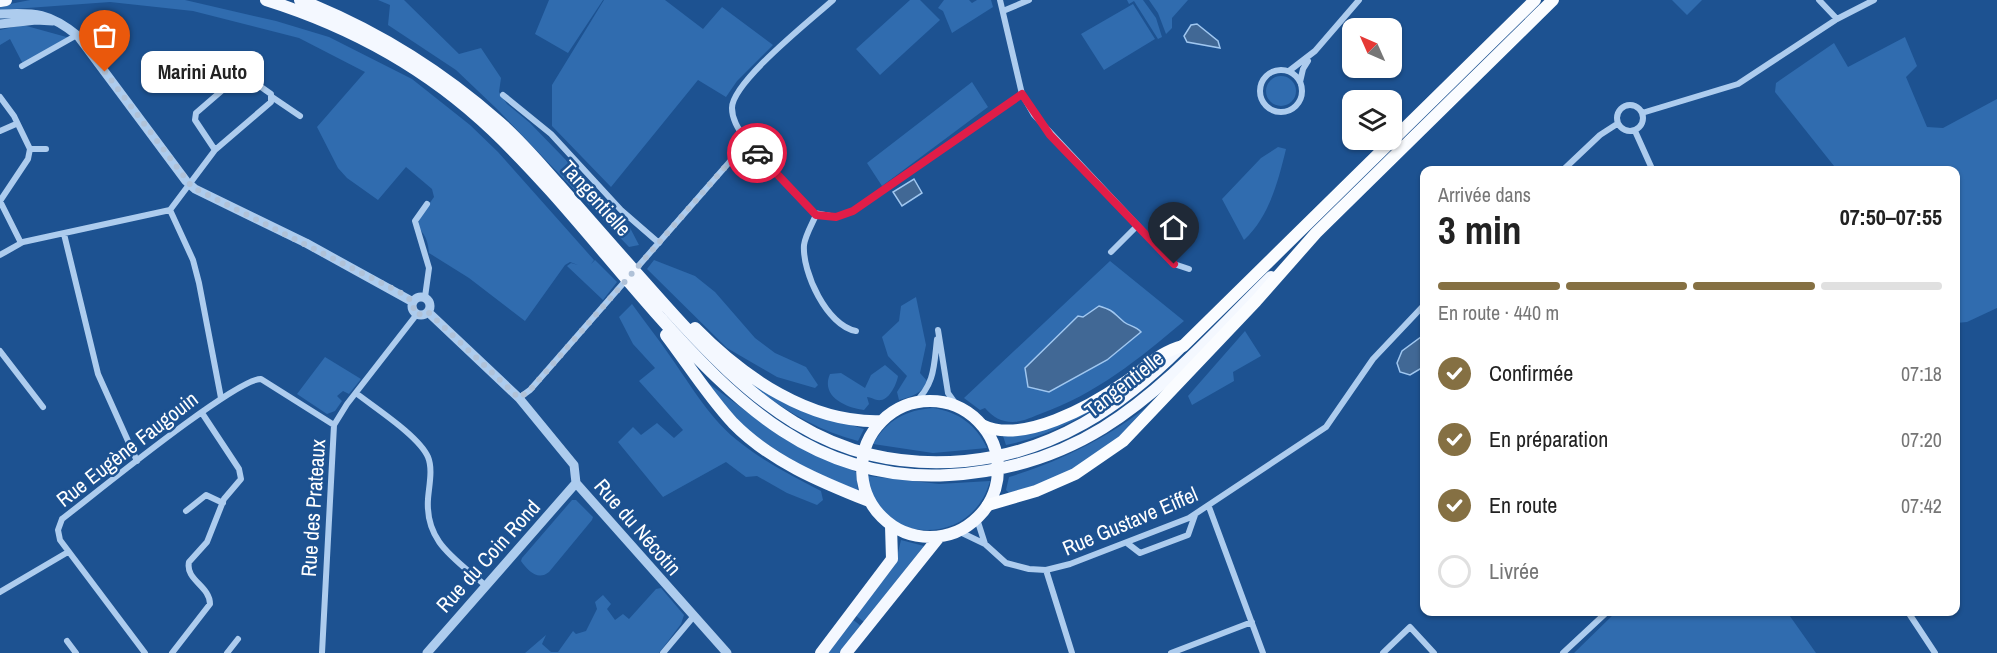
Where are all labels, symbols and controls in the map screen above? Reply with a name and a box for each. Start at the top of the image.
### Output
pin [79,10,130,72]
north arrow [1342,18,1402,78]
map controls [1342,18,1402,150]
icon: bag [88,19,121,52]
callout: Marini Auto [141,51,264,93]
text: Marini Auto [158,58,247,85]
button: layers [1342,90,1402,150]
courier [727,123,787,183]
icon: car [741,137,774,170]
street label: Tangentielle [554,154,638,242]
text: Arrivée dans [1438,181,1531,208]
pin [1148,202,1199,264]
text: 07:50–07:55 [1840,202,1942,232]
text: 3 min [1438,204,1522,256]
icon: home [1157,211,1190,244]
text: En route · 440 m [1438,299,1559,326]
street label: Tangentielle [1078,344,1170,424]
icon: check [1438,357,1471,390]
text: Confirmée [1489,358,1573,388]
text: 07:18 [1901,360,1942,387]
street label: Rue Eugène Faugouin [50,384,204,514]
icon: check [1438,423,1471,456]
text: En préparation [1489,424,1608,454]
text: 07:20 [1901,426,1942,453]
street label: Rue des Prateaux [294,438,332,578]
street label: Rue du Nécotin [588,472,688,582]
street label: Rue Gustave Eiffel [1058,479,1202,563]
icon: check [1438,489,1471,522]
text: En route [1489,490,1557,520]
text: 07:42 [1901,492,1942,519]
street label: Rue du Coin Rond [430,493,546,619]
text: Livrée [1489,556,1539,586]

